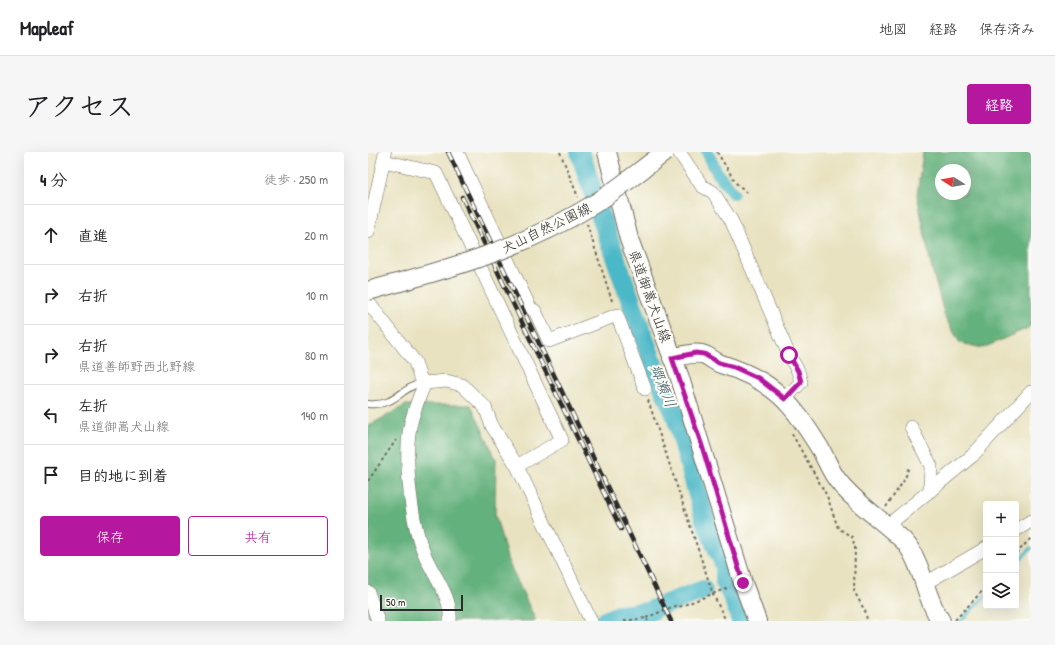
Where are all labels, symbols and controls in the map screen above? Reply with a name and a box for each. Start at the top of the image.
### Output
text: Mapleaf [20,15,74,41]
text: 地図 [879,19,907,38]
text: 経路 [929,19,957,38]
text: 保存済み [979,19,1035,38]
button: 経路 [967,84,1031,124]
text: アクセス [24,87,134,125]
north arrow [935,164,971,200]
text: 4 分 [40,168,67,191]
text: 徒歩 · 250 m [264,170,328,188]
street label: 犬山自然公園線 [498,198,594,258]
icon: ahead [40,224,62,246]
text: 直進 [78,225,108,246]
text: 20 m [304,226,328,244]
street label: 県道御嵩犬山線 [625,247,676,345]
icon: right [40,284,62,306]
text: 右折 [78,285,108,306]
text: 10 m [306,286,328,304]
text: 右折 [78,335,108,356]
icon: right [40,344,62,366]
text: 80 m [305,346,328,364]
route start [780,346,798,364]
text: 県道善師野西北野線 [78,357,195,375]
water label: 郷瀬川 [645,361,682,411]
text: 左折 [78,395,108,416]
icon: left [40,404,62,426]
text: 140 m [301,406,328,424]
text: 県道御嵩犬山線 [78,417,169,435]
icon: arrive [40,464,62,486]
text: 目的地に到着 [78,465,168,486]
map controls [983,501,1019,609]
button: + [983,501,1019,537]
button: 保存 [40,516,180,556]
button: 共有 [188,516,328,556]
button: − [983,537,1019,573]
button: layers [983,573,1019,609]
route end [734,574,752,592]
scale bar [380,593,463,612]
text: 50 m [386,595,406,609]

